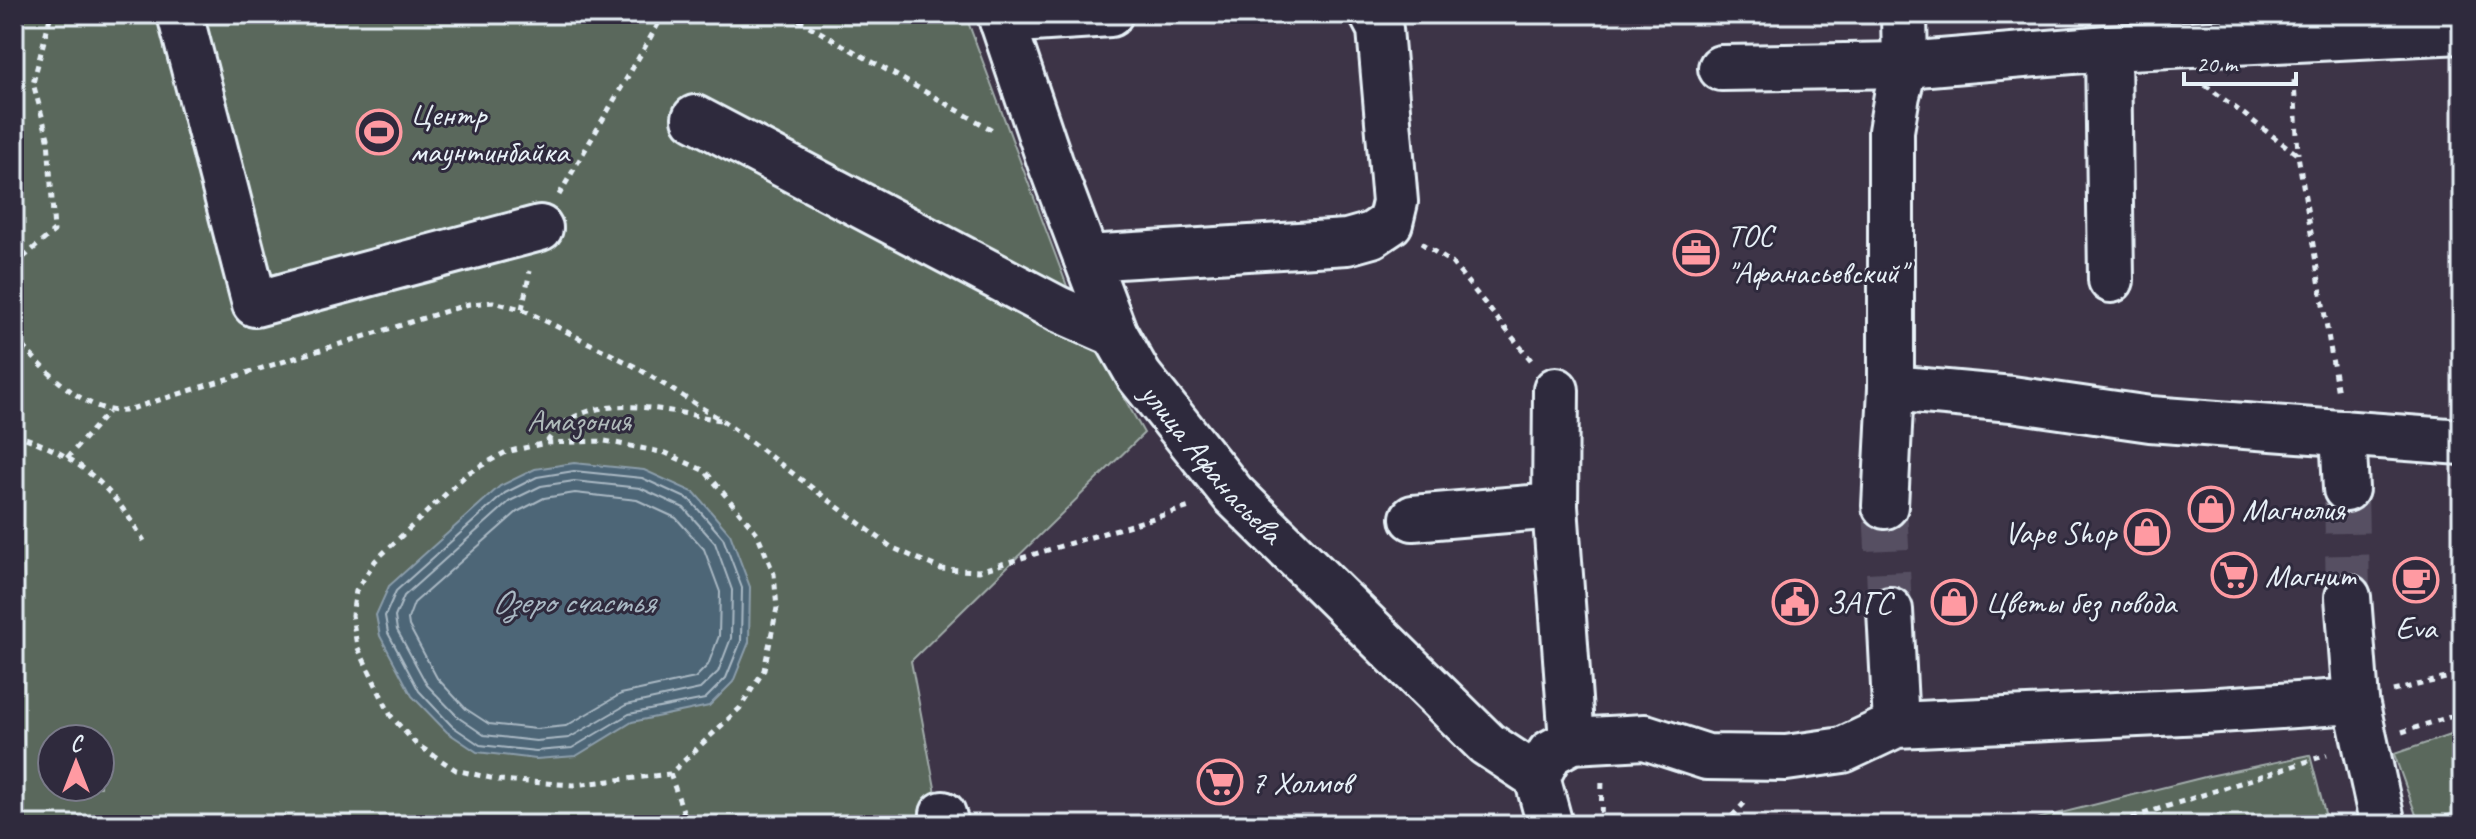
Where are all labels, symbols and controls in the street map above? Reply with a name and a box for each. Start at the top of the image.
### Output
scale bar [2184,36,2296,86]
text: 20 m [2196,49,2239,79]
place label: Центр маунтинбайка [410,94,571,172]
sports icon: Центр маунтинбайка [355,108,403,156]
place label: ТОС "Афанасьевский" [1727,215,1913,293]
office icon: ТОС "Афанасьевский" [1672,229,1720,277]
street label: улица Афанасьева [1130,373,1293,554]
park label: Амазония [527,400,632,441]
shop icon: Магнолия [2187,485,2235,533]
place label: Магнолия [2242,489,2346,530]
shop icon: Vape Shop [2123,508,2171,556]
place label: Vape Shop [2004,512,2118,553]
supermarket icon: Магнит [2210,551,2258,599]
place label: Магнит [2265,555,2357,596]
cafe icon: Eva [2392,556,2440,604]
public building icon: ЗАГС [1771,578,1819,626]
shop icon: Цветы без повода [1930,578,1978,626]
water label: Озеро счастья [492,580,658,624]
place label: ЗАГС [1826,582,1895,623]
place label: Цветы без повода [1985,582,2178,623]
place label: Eva [2396,607,2438,648]
north arrow [36,723,116,803]
text: С [71,730,85,758]
supermarket icon: 7 Холмов [1196,758,1244,806]
place label: 7 Холмов [1251,762,1357,803]

